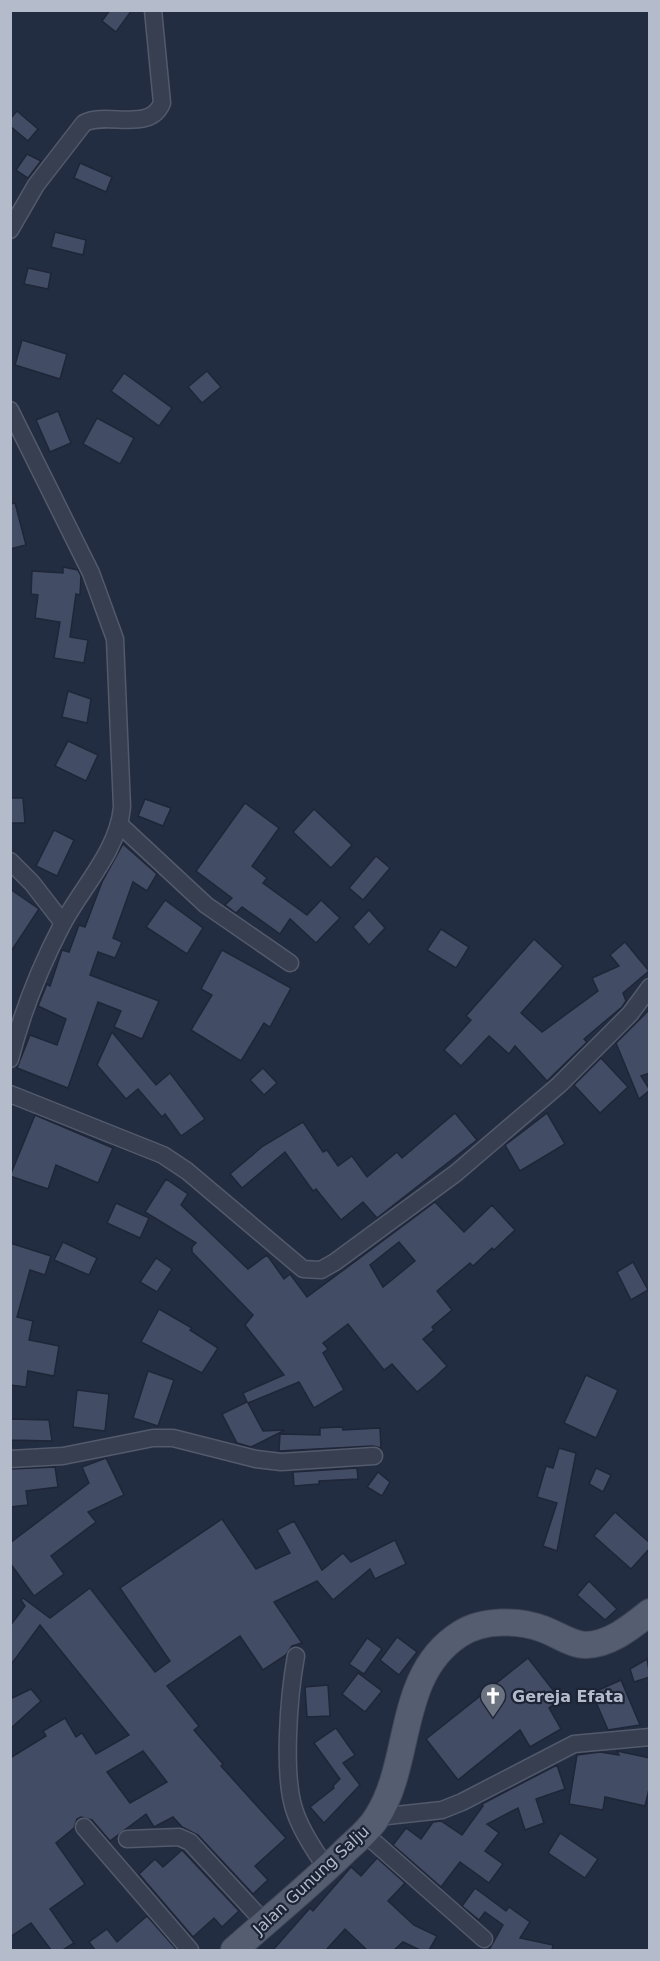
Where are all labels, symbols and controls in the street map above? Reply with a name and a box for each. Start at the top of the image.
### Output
church icon: Gereja Efata [478,1681,508,1719]
place label: Gereja Efata [512,1687,624,1706]
street label: Jalan Gunung Salju [248,1821,373,1939]

